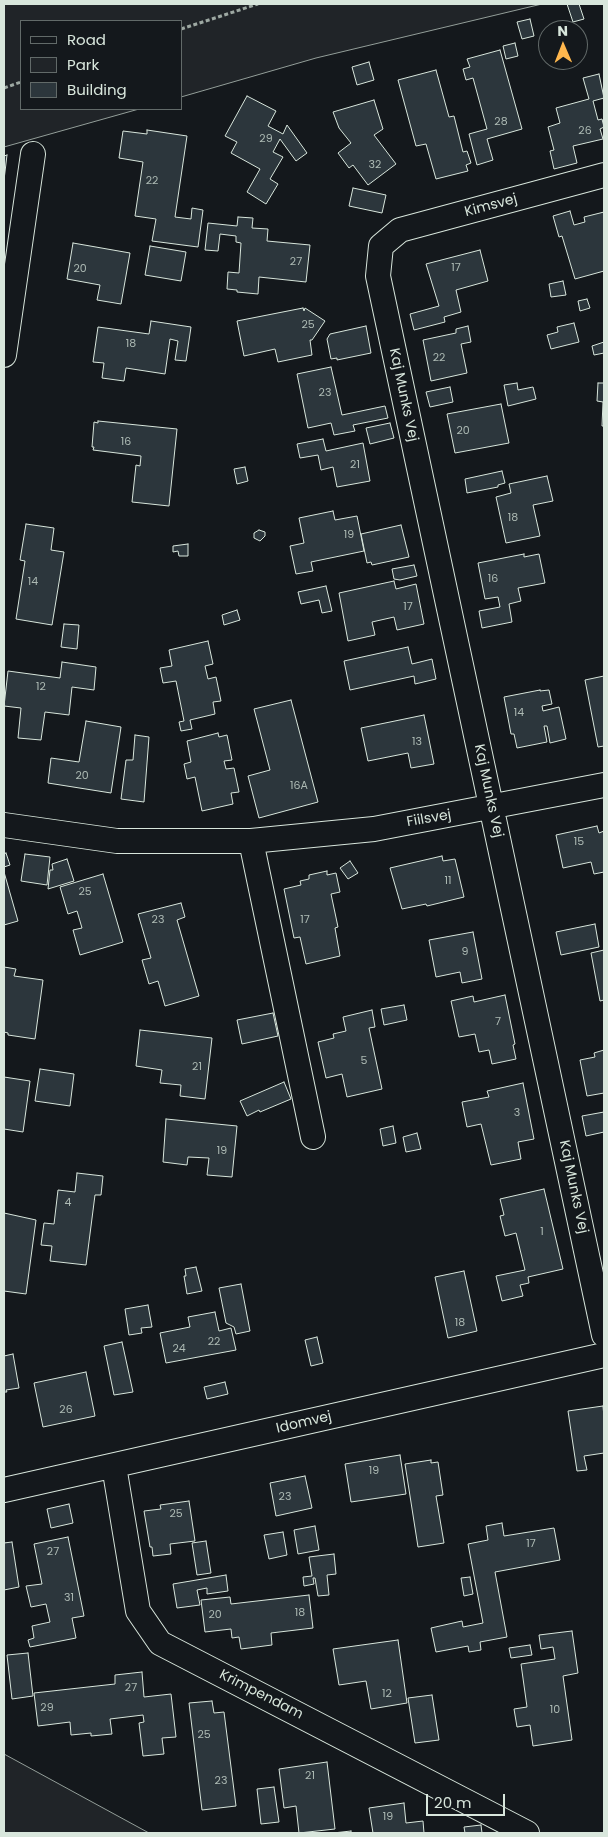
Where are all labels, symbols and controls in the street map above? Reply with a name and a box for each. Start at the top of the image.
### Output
legend [20,20,182,110]
north arrow [538,20,588,70]
text: N [557,21,568,41]
text: Road [67,29,106,50]
text: Park [67,54,99,75]
text: Building [67,79,127,100]
house number: 28 [494,115,508,129]
house number: 26 [578,124,592,138]
house number: 29 [259,132,273,146]
house number: 32 [369,158,381,172]
house number: 22 [146,174,158,188]
street label: Kimsvej [463,191,519,221]
house number: 27 [290,255,302,269]
house number: 17 [451,261,461,275]
house number: 20 [73,262,87,276]
house number: 25 [301,318,315,332]
house number: 18 [126,337,136,351]
street label: Kaj Munks Vej [385,347,421,443]
house number: 22 [433,351,445,365]
house number: 23 [319,386,331,400]
house number: 20 [456,424,470,438]
house number: 16 [121,435,131,449]
house number: 21 [350,458,360,472]
house number: 18 [508,511,518,525]
house number: 19 [344,528,354,542]
house number: 16 [488,572,498,586]
house number: 14 [28,575,38,589]
house number: 17 [403,600,413,614]
house number: 12 [36,680,46,694]
house number: 14 [514,706,524,720]
house number: 13 [412,735,422,749]
street label: Kaj Munks Vej [470,743,506,839]
house number: 20 [75,769,89,783]
house number: 16A [290,779,308,793]
street label: Fiilsvej [406,807,452,831]
house number: 15 [574,835,584,849]
house number: 11 [444,874,452,888]
house number: 25 [78,885,92,899]
house number: 23 [152,913,164,927]
house number: 17 [300,913,310,927]
house number: 9 [462,945,468,959]
house number: 7 [495,1015,501,1029]
house number: 5 [361,1054,367,1068]
house number: 21 [192,1060,202,1074]
house number: 3 [514,1106,520,1120]
street label: Kaj Munks Vej [555,1139,591,1235]
house number: 19 [217,1144,227,1158]
house number: 4 [65,1196,71,1210]
house number: 1 [540,1225,544,1239]
house number: 18 [455,1316,465,1330]
house number: 22 [208,1335,220,1349]
house number: 24 [172,1342,186,1356]
house number: 26 [59,1403,73,1417]
street label: Idomvej [275,1408,333,1438]
house number: 19 [369,1464,379,1478]
house number: 23 [279,1490,291,1504]
house number: 25 [169,1507,183,1521]
house number: 17 [526,1537,536,1551]
house number: 27 [47,1545,59,1559]
house number: 31 [64,1591,74,1605]
house number: 18 [295,1606,305,1620]
house number: 20 [208,1608,222,1622]
street label: Krimpendam [216,1667,306,1723]
house number: 27 [125,1681,137,1695]
house number: 12 [382,1687,392,1701]
house number: 29 [40,1701,54,1715]
house number: 10 [550,1703,560,1717]
house number: 25 [197,1728,211,1742]
house number: 21 [305,1769,315,1783]
house number: 23 [215,1774,227,1788]
scale bar [428,1784,507,1816]
text: 20 m [434,1792,472,1813]
house number: 19 [383,1810,393,1824]

